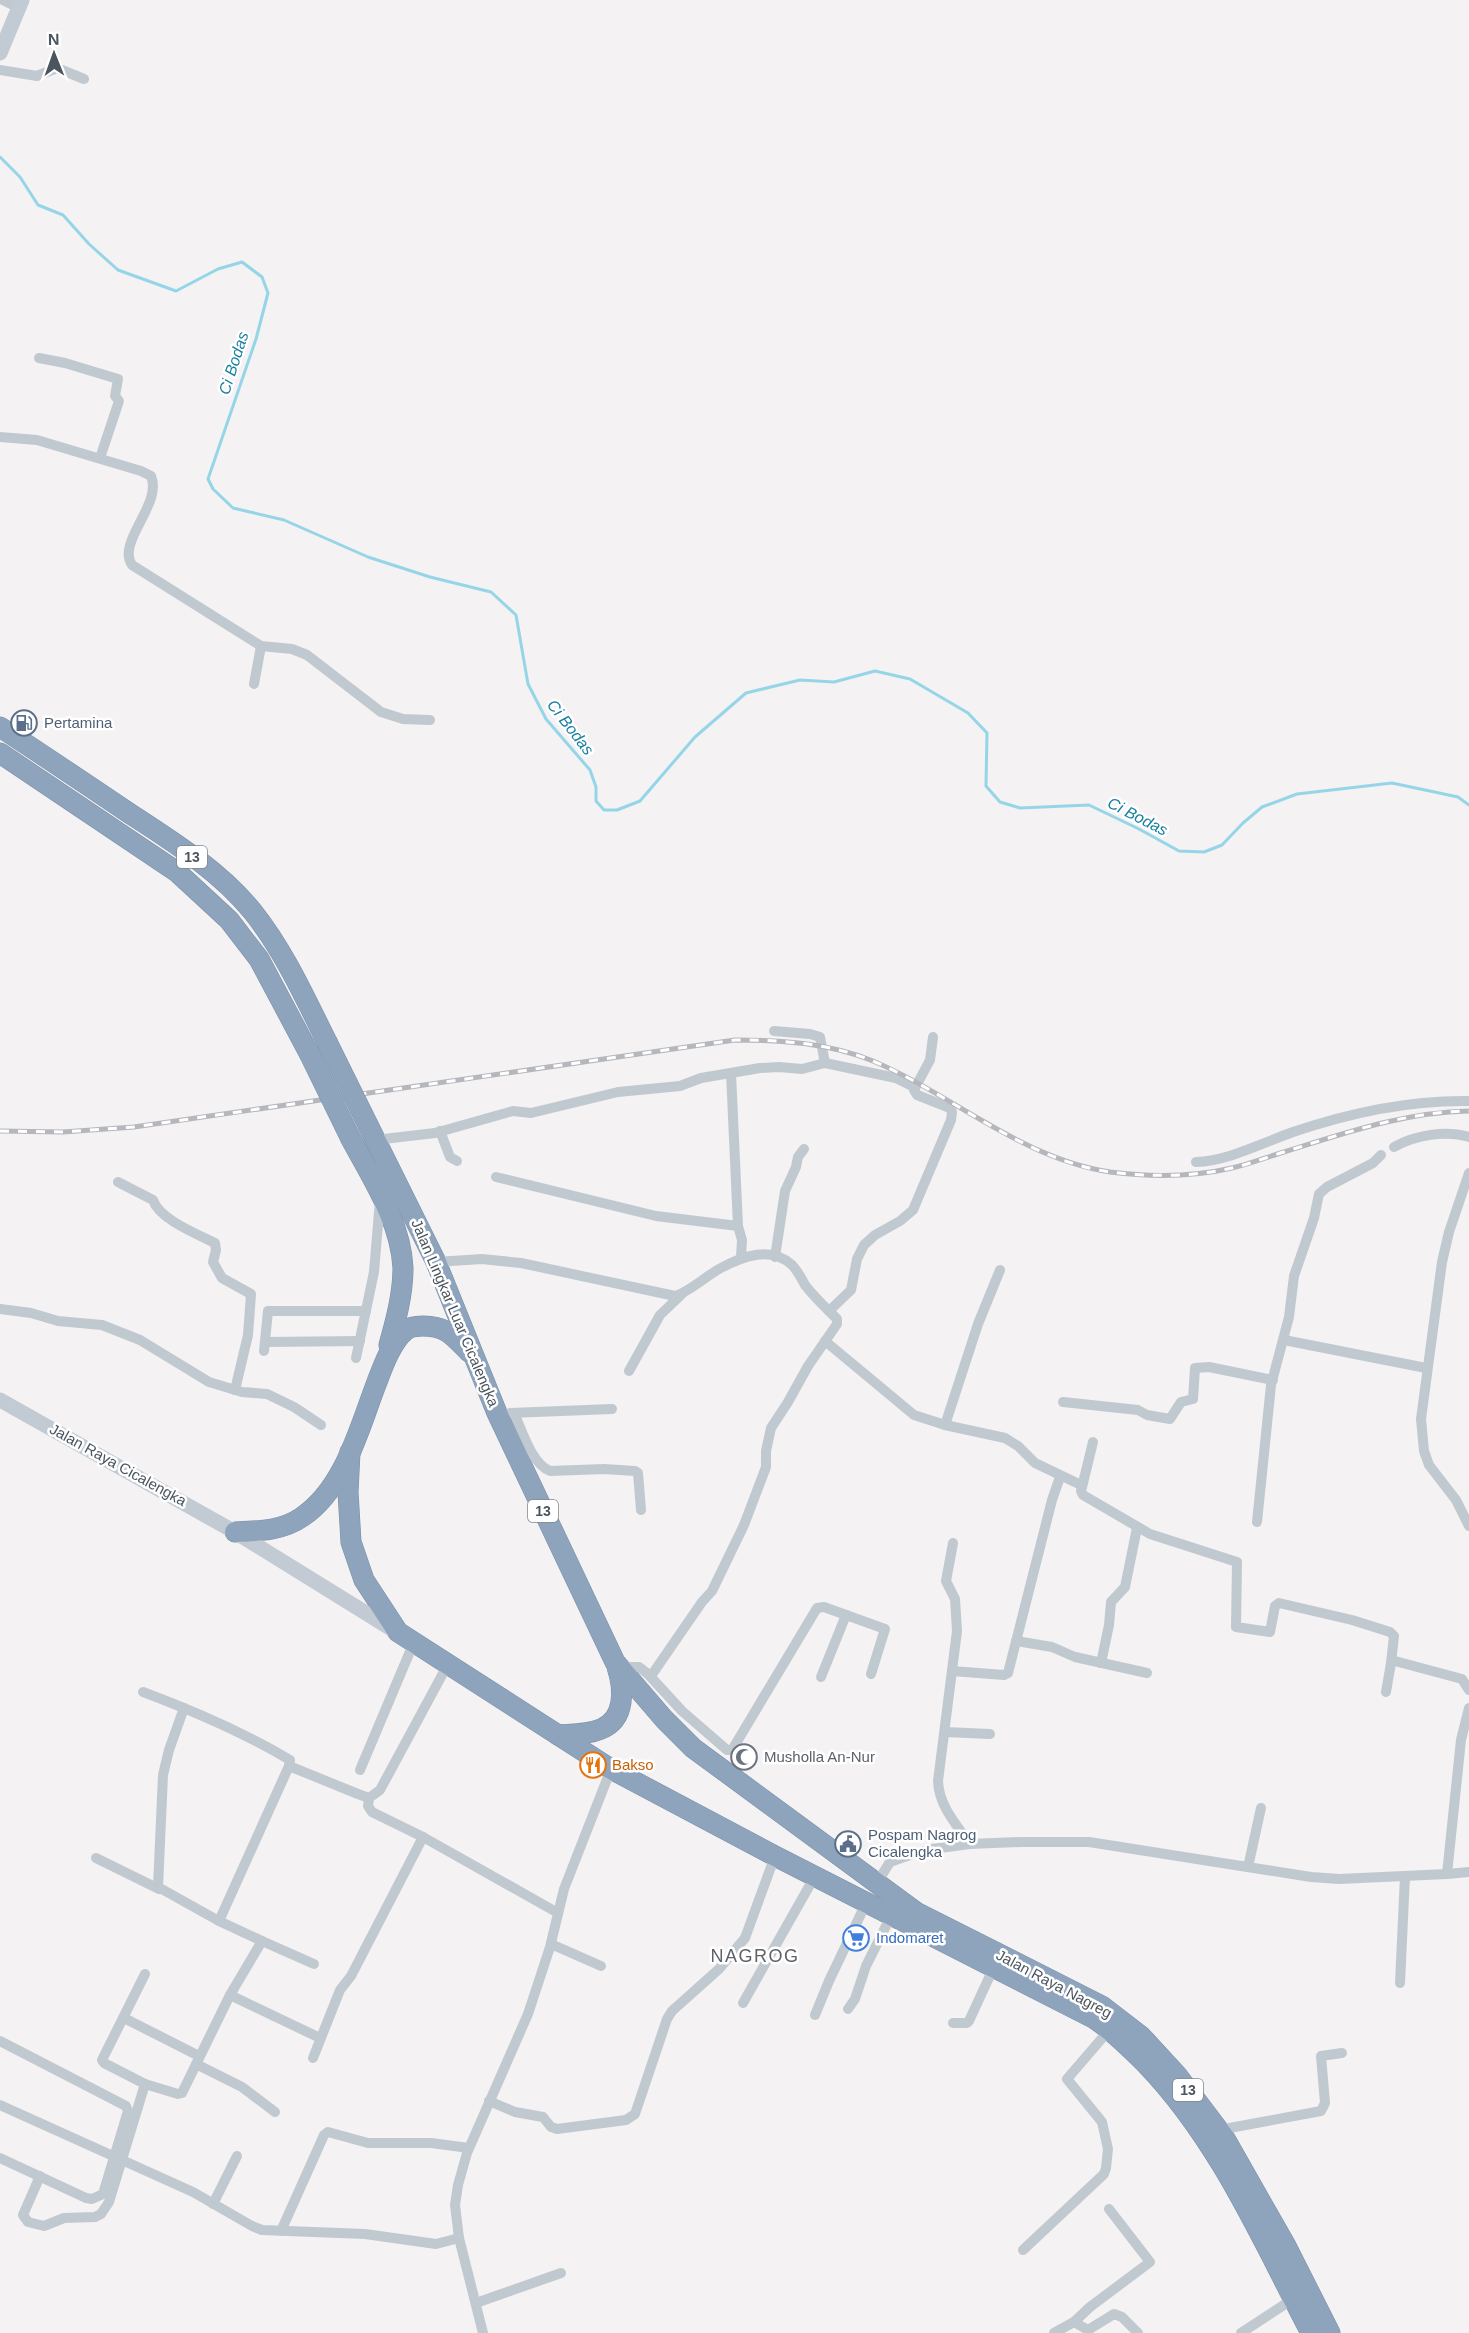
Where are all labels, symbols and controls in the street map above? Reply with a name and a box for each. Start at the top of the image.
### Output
north arrow [24,24,84,84]
text: N [48,31,60,48]
water label: Ci Bodas [215,330,252,397]
water label: Ci Bodas [544,696,597,758]
fuel station icon: Pertamina [9,708,39,738]
place label: Pertamina [44,714,113,731]
water label: Ci Bodas [1105,794,1171,839]
road number: 13 [177,846,207,868]
street label: Jalan Lingkar Luar Cicalengka [408,1217,503,1410]
street label: Jalan Raya Cicalengka [47,1420,190,1510]
road number: 13 [528,1500,558,1522]
mosque icon: Musholla An-Nur [729,1742,759,1772]
place label: Musholla An-Nur [764,1748,875,1765]
restaurant icon: Bakso [578,1750,608,1780]
place label: Bakso [612,1756,654,1773]
place label: Pospam Nagrog Cicalengka [868,1826,976,1860]
public building icon: Pospam Nagrog Cicalengka [833,1829,863,1859]
supermarket icon: Indomaret [841,1923,871,1953]
place label: Indomaret [876,1929,944,1946]
district label: NAGROG [710,1946,800,1966]
street label: Jalan Raya Nagreg [994,1946,1115,2021]
road number: 13 [1173,2079,1203,2101]

